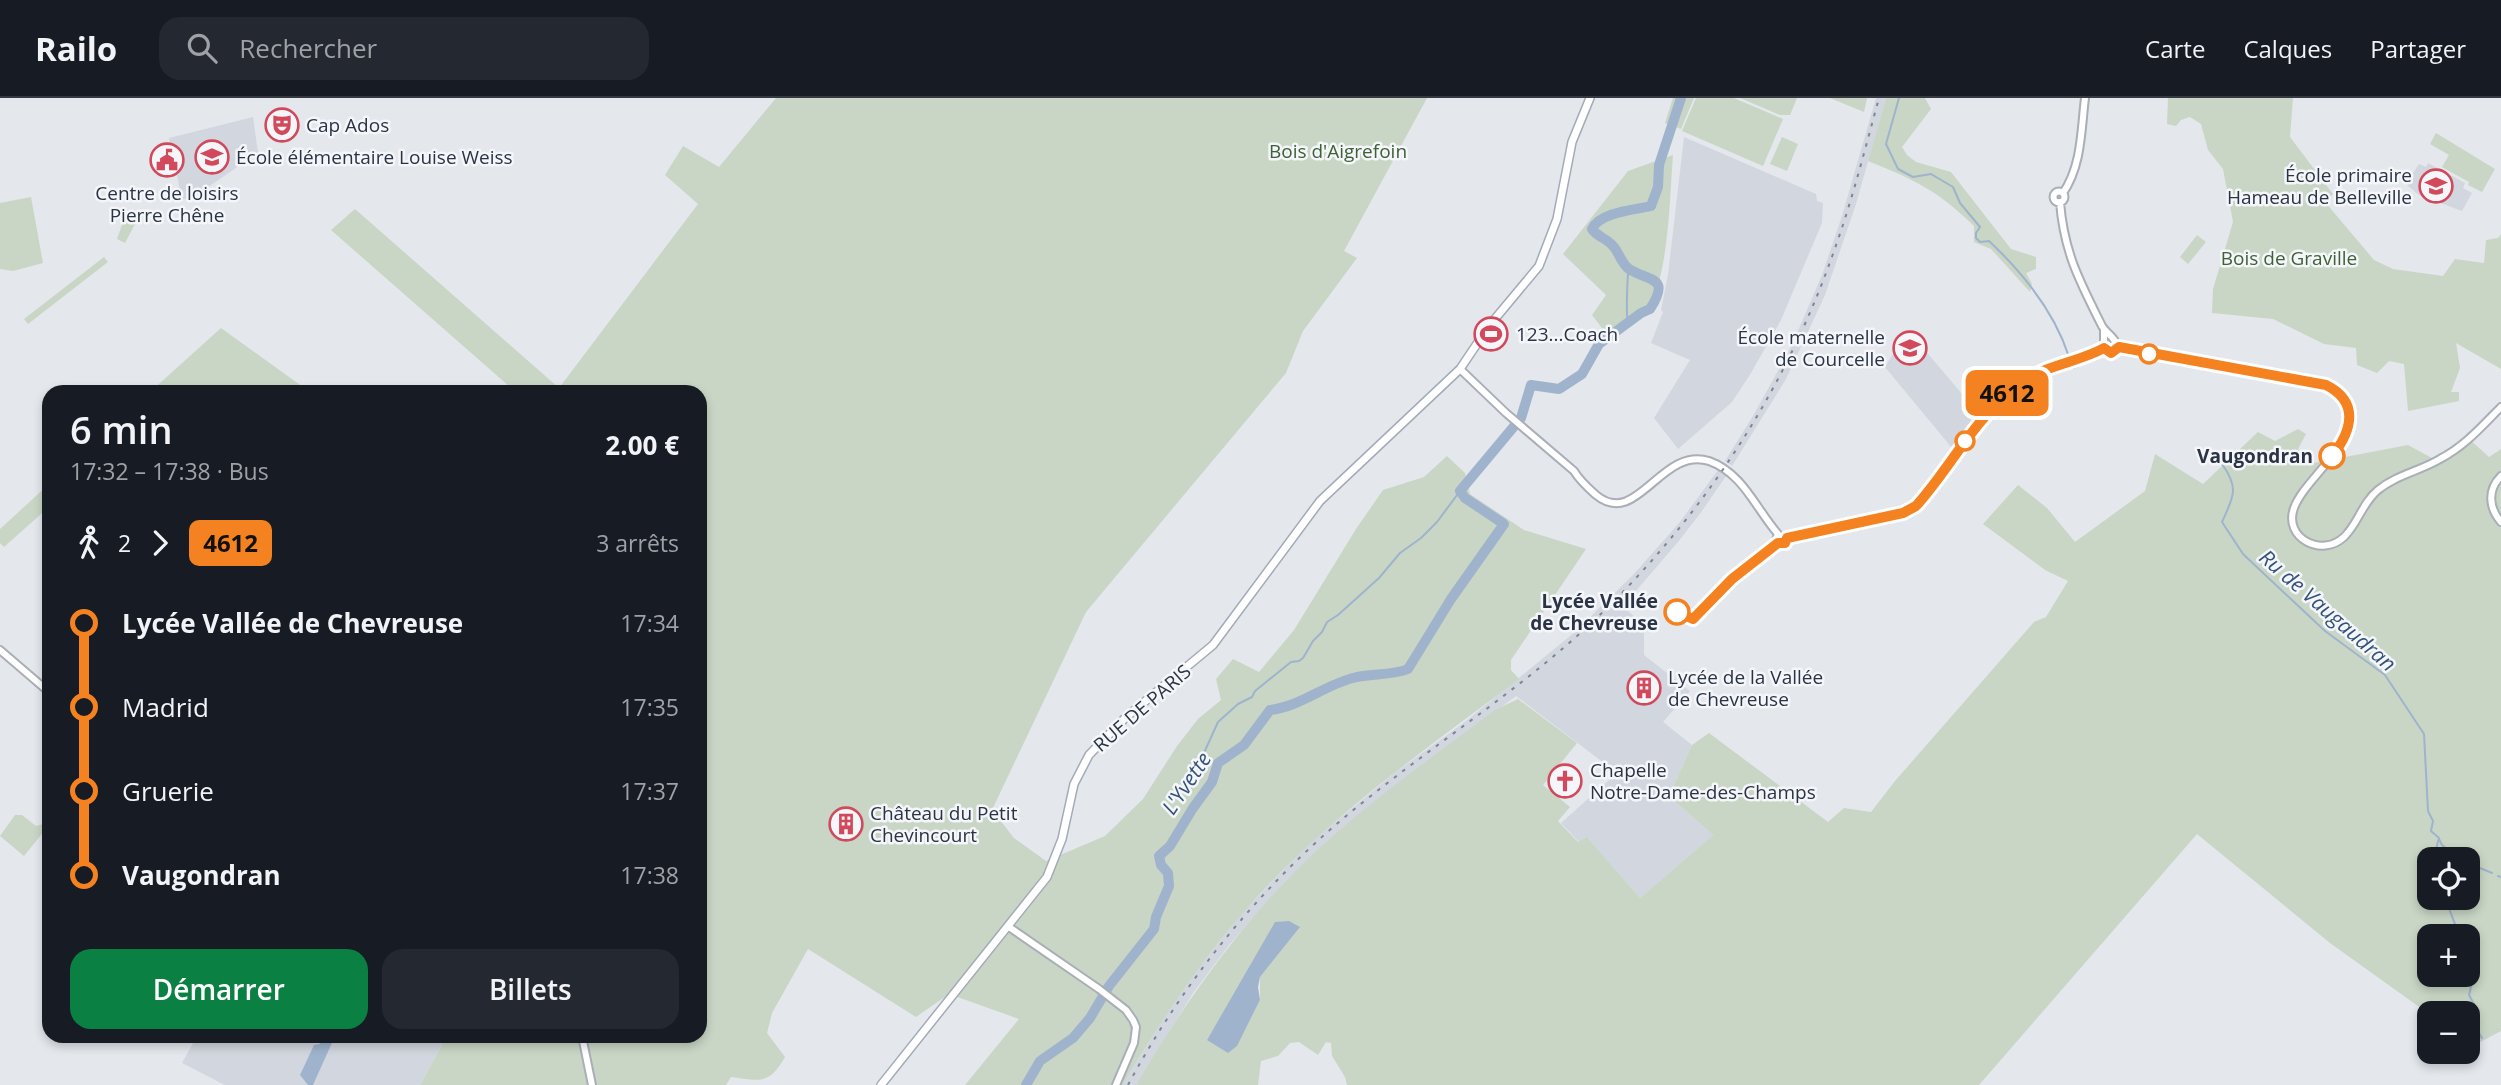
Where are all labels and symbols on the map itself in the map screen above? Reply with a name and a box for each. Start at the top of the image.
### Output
theatre icon: Cap Ados [263,106,301,144]
place label: Cap Ados [306,112,389,138]
school or university icon: École élémentaire Louise Weiss [193,138,231,176]
park label: Bois d'Aigrefoin [1269,138,1407,164]
public building icon: Centre de loisirs Pierre Chêne [148,141,186,179]
place label: École élémentaire Louise Weiss [236,144,513,170]
place label: École primaire Hameau de Belleville [2227,162,2412,210]
school or university icon: École primaire Hameau de Belleville [2417,167,2455,205]
place label: Centre de loisirs Pierre Chêne [95,180,239,228]
park label: Bois de Graville [2221,245,2357,271]
sports icon: 123...Coach [1472,315,1510,353]
place label: 123...Coach [1516,321,1618,347]
place label: École maternelle de Courcelle [1738,324,1885,372]
school or university icon: École maternelle de Courcelle [1891,329,1929,367]
unlabelled marker [2139,344,2159,364]
line badge: 4612 [1958,370,2056,416]
unlabelled marker [1955,431,1975,451]
place label: Vaugondran [2197,443,2313,469]
marker: Vaugondran [2319,443,2345,469]
water label: Ru de Vaugaudran [2254,543,2402,677]
place label: Lycée Vallée de Chevreuse [1530,588,1658,636]
marker: Lycée Vallée de Chevreuse [1664,599,1690,625]
street label: RUE DE PARIS [1088,658,1196,758]
place label: Lycée de la Vallée de Chevreuse [1668,664,1823,712]
building icon: Lycée de la Vallée de Chevreuse [1625,669,1663,707]
water label: L'Yvette [1155,746,1217,820]
place label: Chapelle Notre-Dame-des-Champs [1590,757,1816,805]
church icon: Chapelle Notre-Dame-des-Champs [1546,762,1584,800]
place label: Château du Petit Chevincourt [870,800,1018,848]
building icon: Château du Petit Chevincourt [827,805,865,843]

